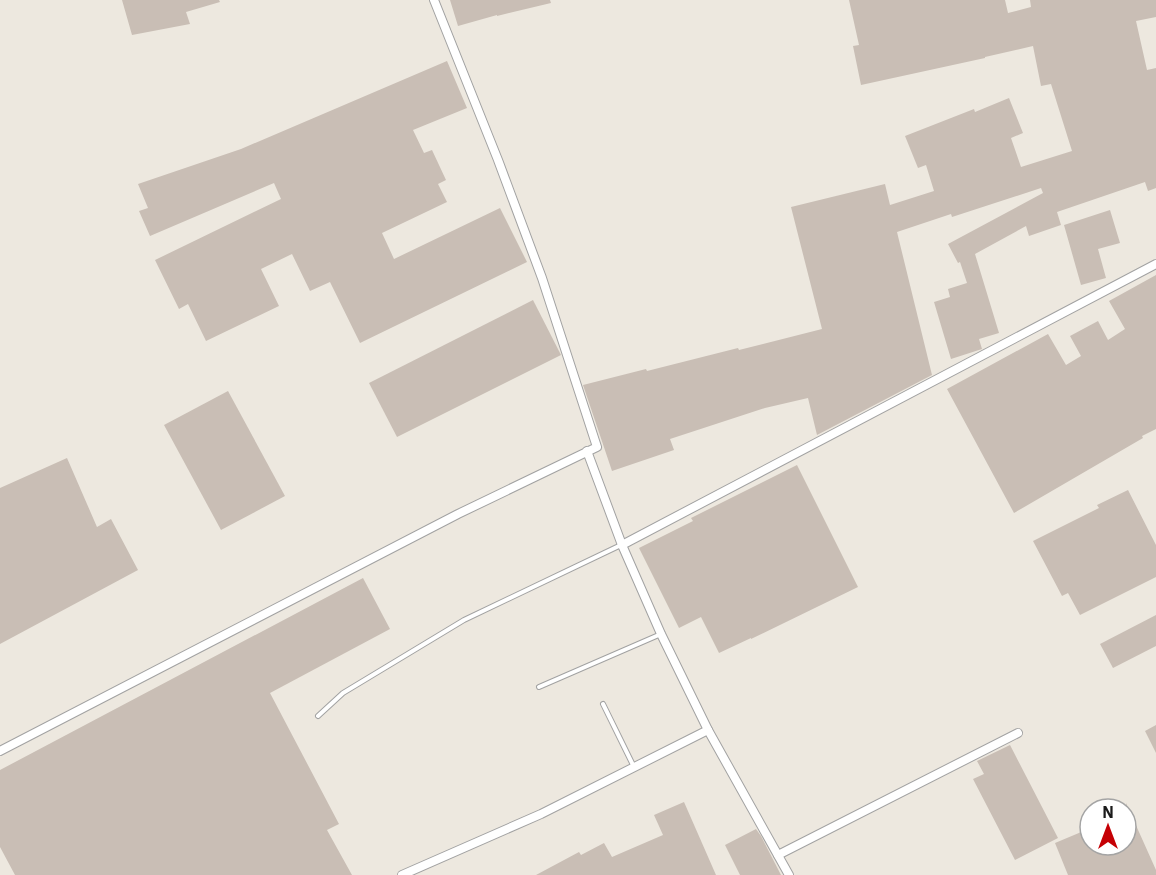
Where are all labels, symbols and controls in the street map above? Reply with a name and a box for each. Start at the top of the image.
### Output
north arrow [1078,797,1138,857]
text: N [1102,802,1114,822]

